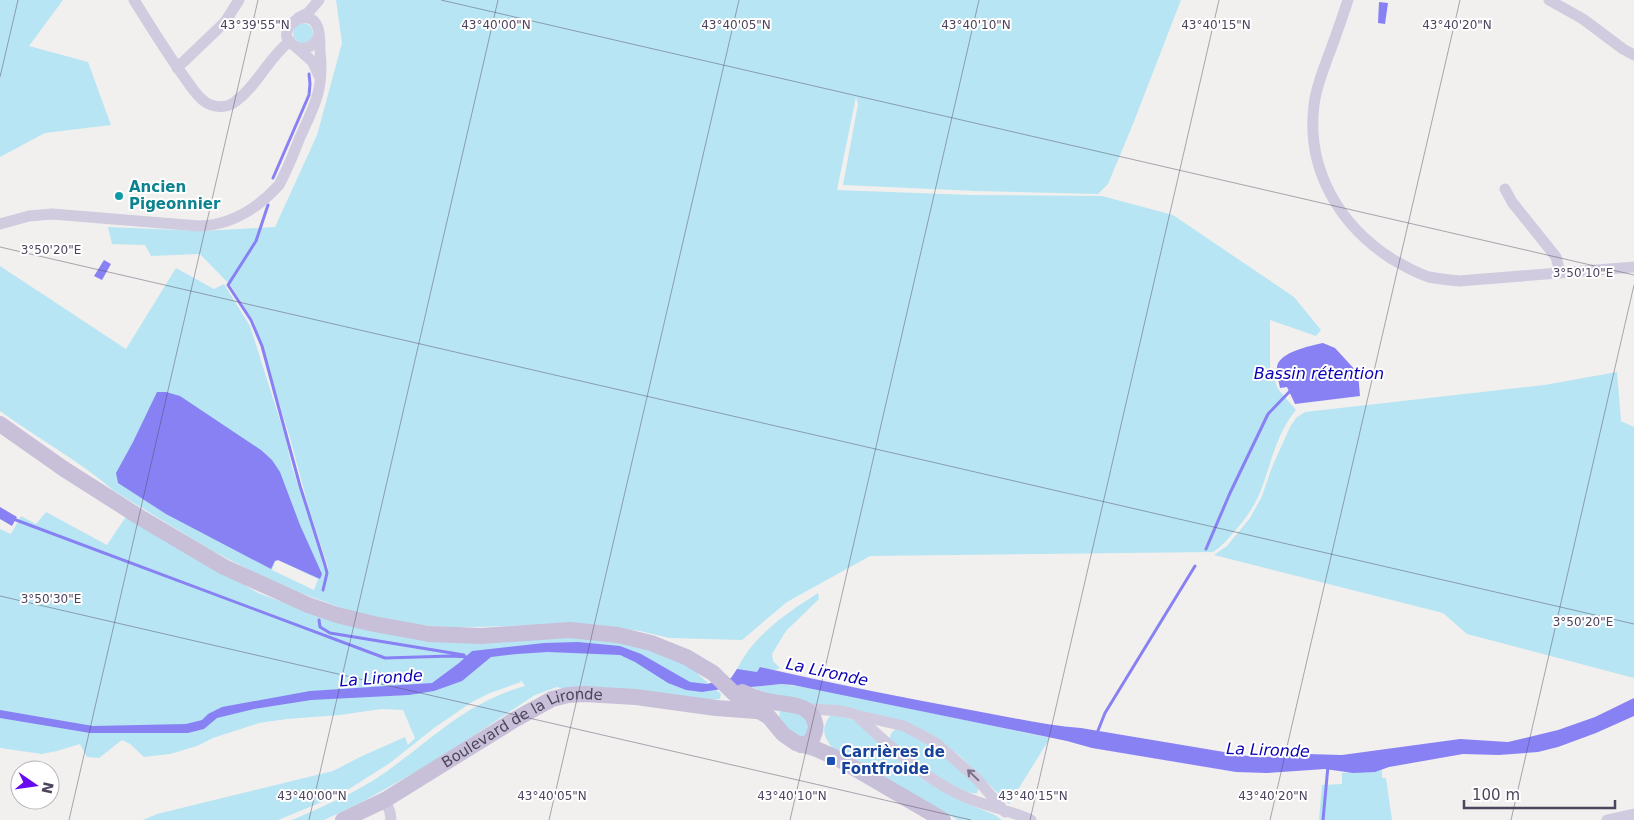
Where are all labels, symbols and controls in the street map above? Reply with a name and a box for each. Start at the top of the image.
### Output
text: 43°39'55"N [220,18,290,32]
text: 43°40'00"N [461,18,531,32]
text: 43°40'05"N [701,18,771,32]
text: 43°40'10"N [941,18,1011,32]
text: 43°40'15"N [1181,18,1251,32]
text: 43°40'20"N [1422,18,1492,32]
place label: Ancien Pigeonnier [129,178,221,213]
marker: Ancien Pigeonnier [113,190,125,202]
text: 3°50'20"E [21,243,81,257]
text: 3°50'10"E [1553,266,1613,280]
water label: Bassin rétention [1254,364,1384,383]
text: 3°50'30"E [21,592,81,606]
text: 3°50'20"E [1553,615,1613,629]
water label: La Lironde [784,654,870,690]
water label: La Lironde [339,666,424,690]
street label: Boulevard de la Lironde [438,685,603,772]
water label: La Lironde [1226,739,1310,761]
place label: Carrières de Fontfroide [841,743,945,778]
marker: Carrières de Fontfroide [825,755,837,767]
north arrow [10,760,60,810]
one-way arrow [967,769,980,781]
scale bar [1464,778,1615,810]
text: N [39,780,57,795]
text: 100 m [1472,786,1520,804]
text: 43°40'00"N [277,789,347,803]
text: 43°40'05"N [517,789,587,803]
text: 43°40'10"N [757,789,827,803]
text: 43°40'15"N [998,789,1068,803]
text: 43°40'20"N [1238,789,1308,803]

